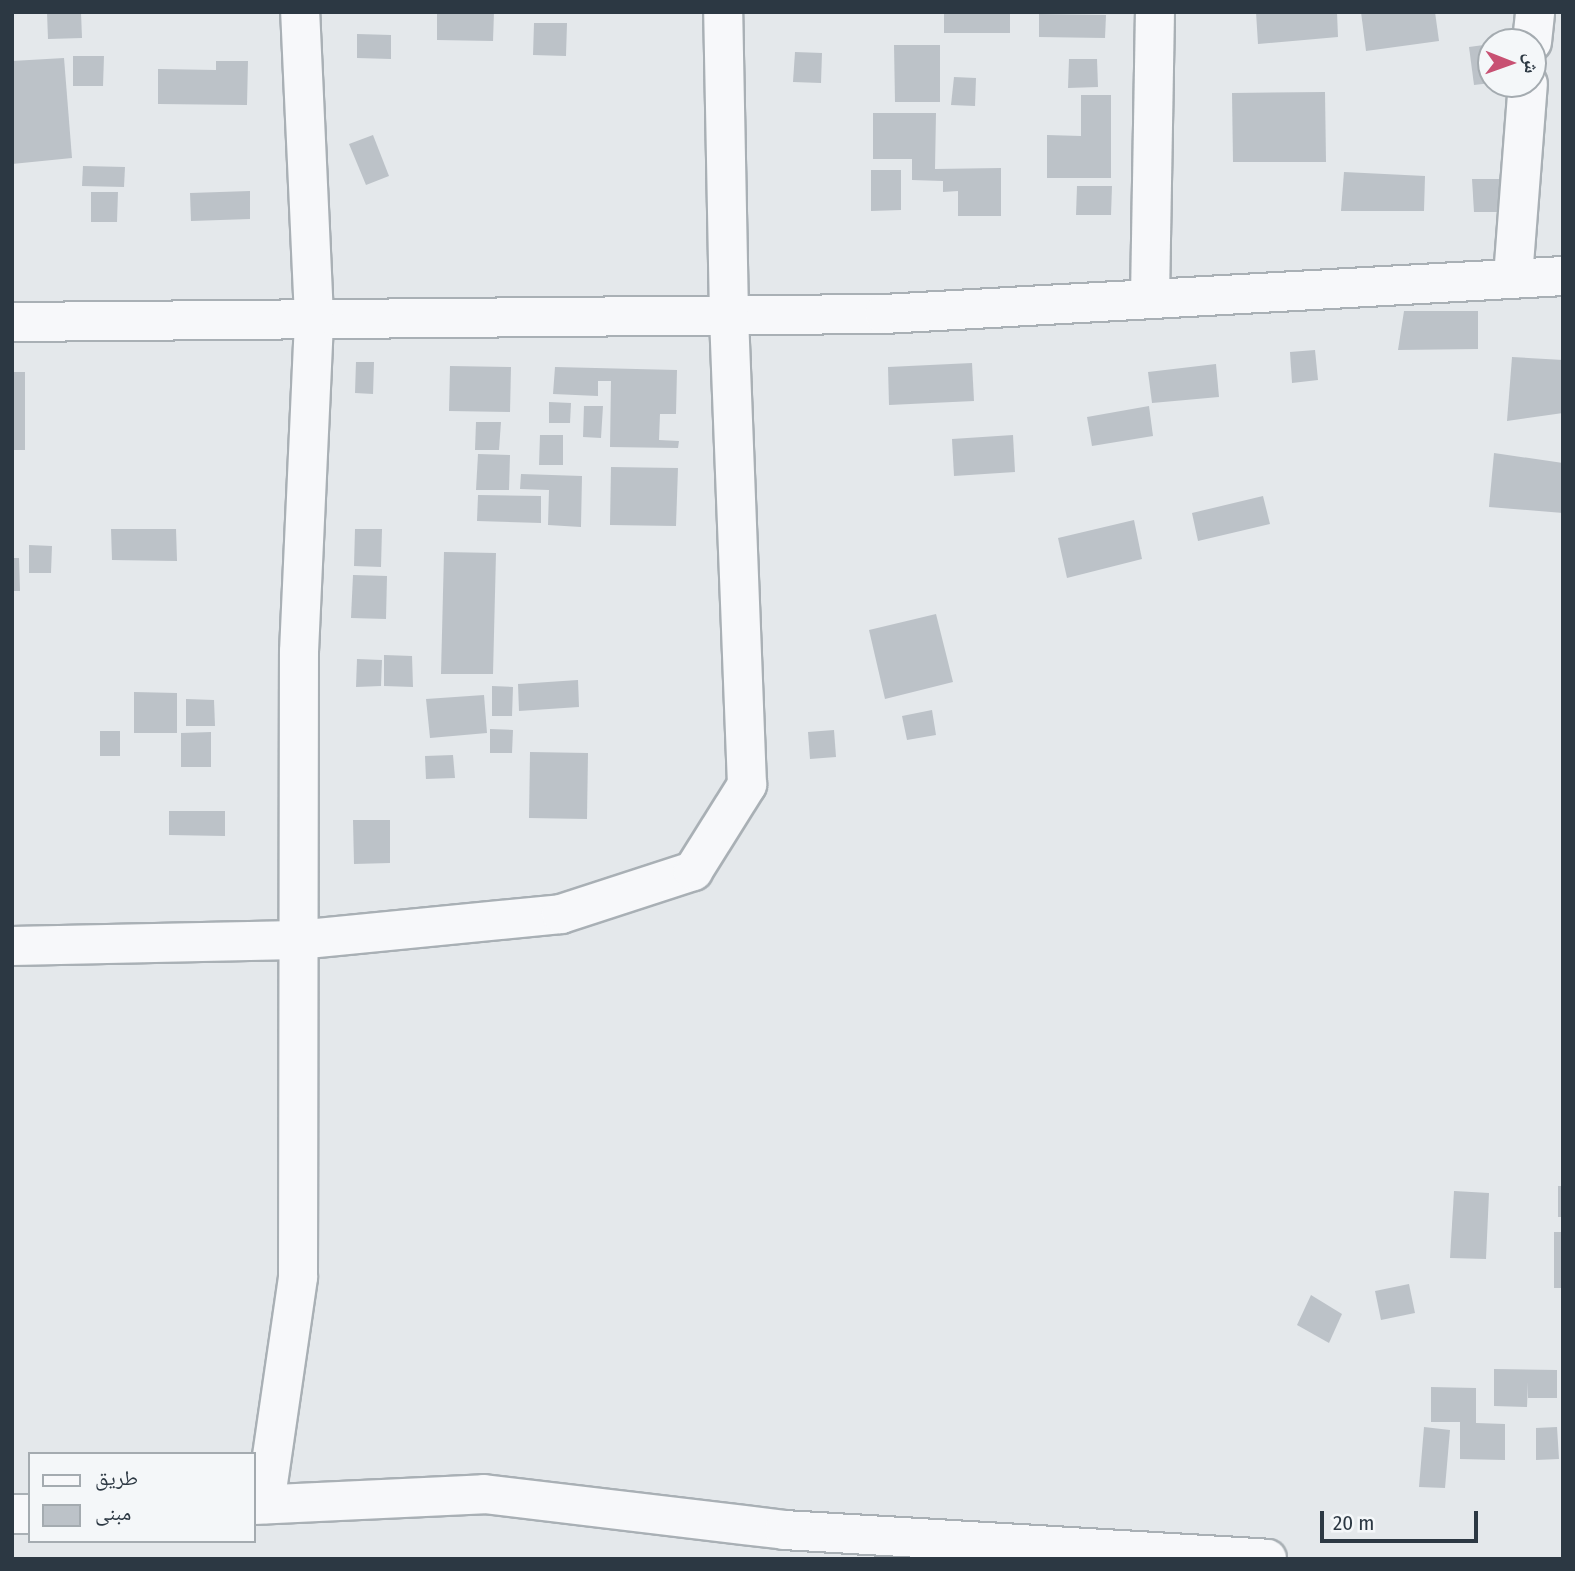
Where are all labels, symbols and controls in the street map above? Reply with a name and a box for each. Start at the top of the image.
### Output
north arrow [1477,28,1547,98]
text: ش [1520,53,1543,74]
legend [28,1452,256,1543]
text: طريق [95,1465,138,1491]
scale bar [1323,1498,1480,1542]
text: مبنى [95,1500,131,1526]
text: 20 m [1333,1510,1374,1536]

